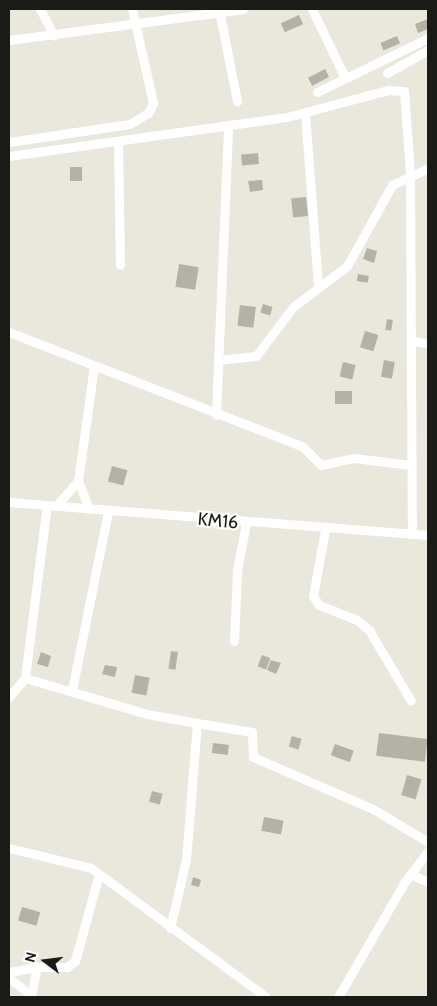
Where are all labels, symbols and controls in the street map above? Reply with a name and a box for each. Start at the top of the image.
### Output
street label: KM16 [197,508,239,534]
north arrow [20,936,70,986]
text: N [21,950,40,964]

